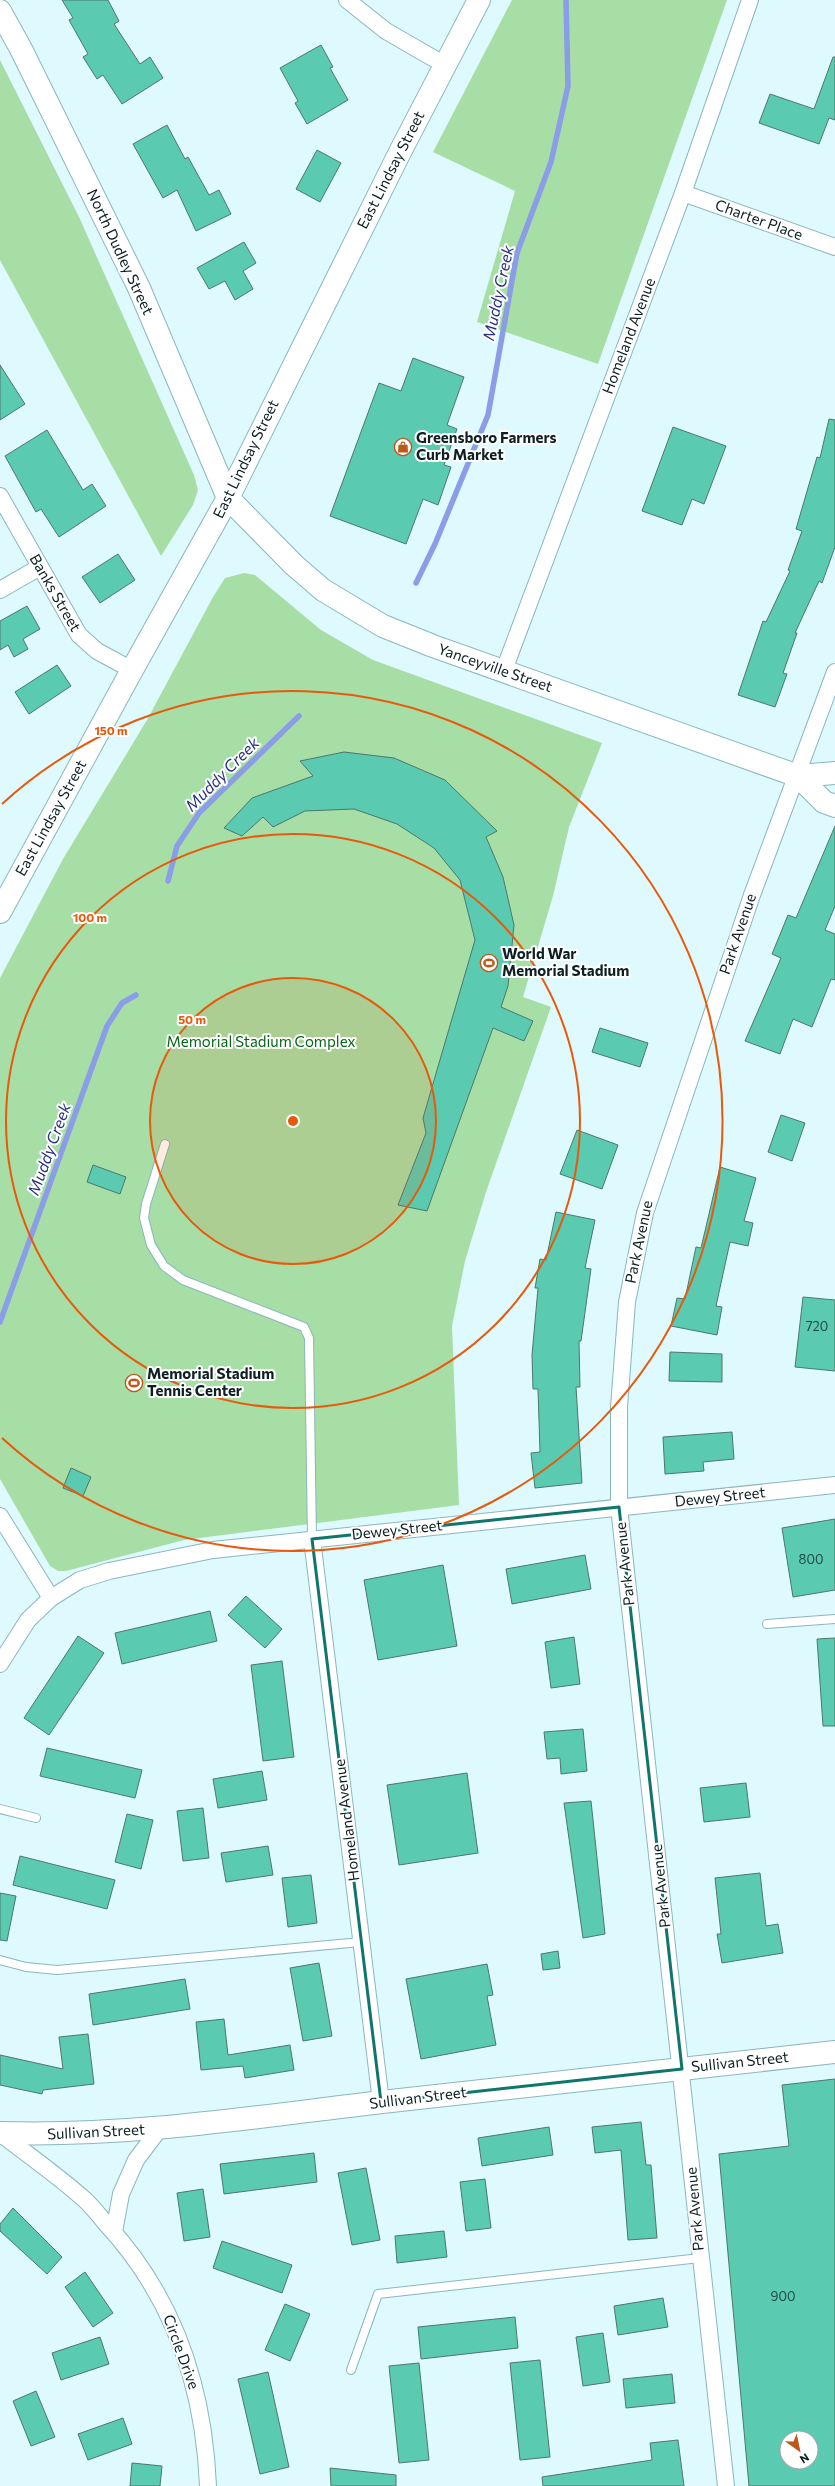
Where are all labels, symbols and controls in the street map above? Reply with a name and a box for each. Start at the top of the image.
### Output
street label: East Lindsay Street [353,108,428,231]
street label: North Dudley Street [84,186,158,317]
street label: Charter Place [713,195,806,243]
water label: Muddy Creek [478,243,517,342]
street label: Homeland Avenue [598,275,659,396]
street label: East Lindsay Street [209,396,282,521]
place label: Greensboro Farmers Curb Market [416,428,556,463]
shop icon: Greensboro Farmers Curb Market [393,437,413,457]
street label: Banks Street [26,551,85,634]
street label: Yanceyville Street [436,639,555,695]
text: 150 m [94,723,128,737]
water label: Muddy Creek [181,733,263,815]
street label: East Lindsay Street [11,756,89,879]
street label: Park Avenue [715,891,759,976]
text: 100 m [73,910,107,924]
place label: World War Memorial Stadium [502,944,629,979]
sports icon: World War Memorial Stadium [479,953,499,973]
text: 50 m [178,1012,206,1026]
park label: Memorial Stadium Complex [166,1032,356,1050]
water label: Muddy Creek [23,1100,74,1197]
centre of rings [286,1114,300,1128]
street label: Park Avenue [620,1199,656,1285]
house number: 720 [806,1318,828,1334]
place label: Memorial Stadium Tennis Center [147,1364,274,1399]
sports icon: Memorial Stadium Tennis Center [124,1373,144,1393]
street label: Dewey Street [674,1482,766,1510]
street label: Dewey Street [351,1515,443,1543]
street label: Park Avenue [611,1521,637,1607]
house number: 800 [799,1551,823,1567]
street label: Homeland Avenue [330,1758,362,1882]
street label: Park Avenue [647,1843,673,1929]
street label: Sullivan Street [690,2047,790,2075]
street label: Sullivan Street [368,2082,468,2112]
street label: Sullivan Street [47,2119,145,2143]
street label: Park Avenue [681,2166,707,2252]
house number: 900 [771,2288,795,2304]
street label: Circle Drive [160,2312,204,2392]
north arrow [779,2430,819,2470]
text: N [798,2451,812,2467]

